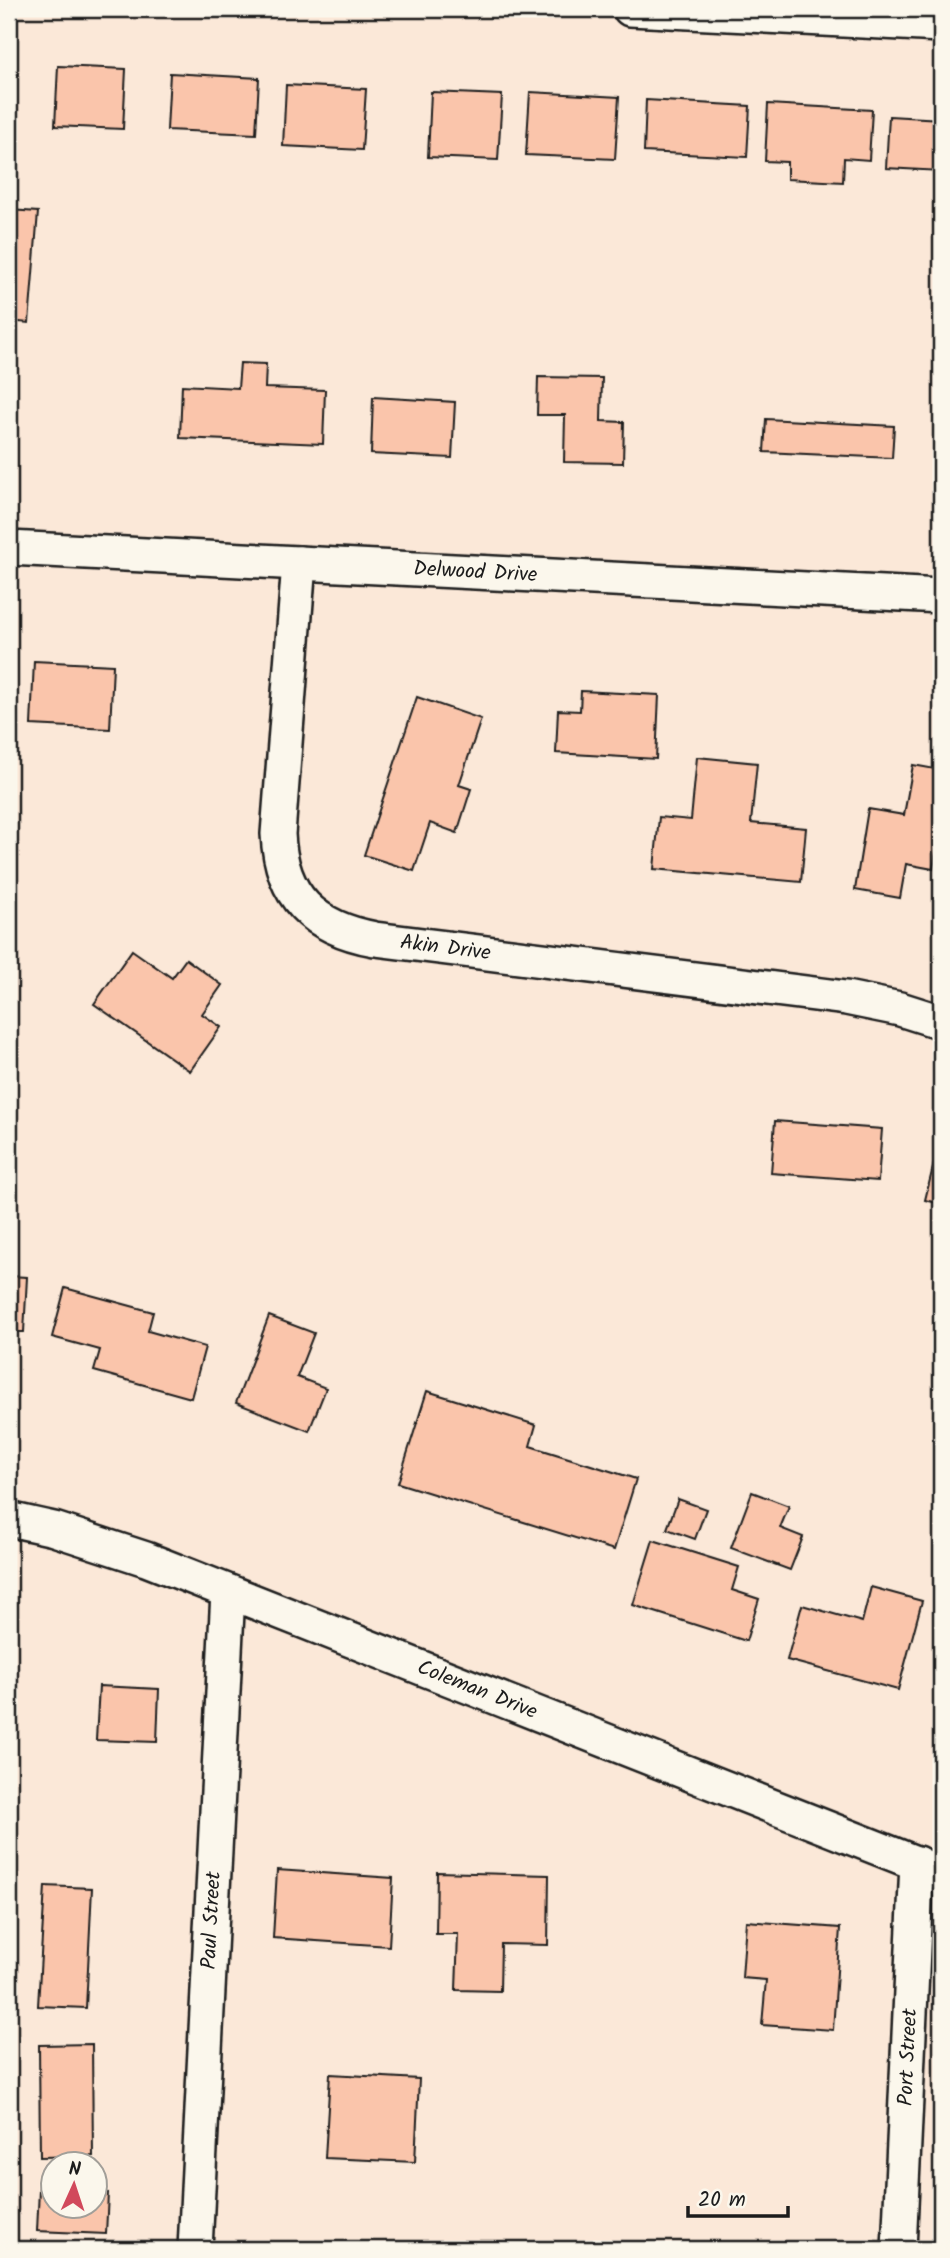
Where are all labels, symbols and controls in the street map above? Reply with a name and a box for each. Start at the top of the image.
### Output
street label: Delwood Drive [413,552,539,592]
street label: Akin Drive [398,926,493,970]
street label: Coleman Drive [412,1651,543,1729]
street label: Paul Street [193,1870,230,1970]
street label: Port Street [889,2007,927,2107]
north arrow [38,2150,108,2220]
text: N [68,2155,82,2185]
scale bar [688,2174,787,2218]
text: 20 m [698,2184,746,2217]

